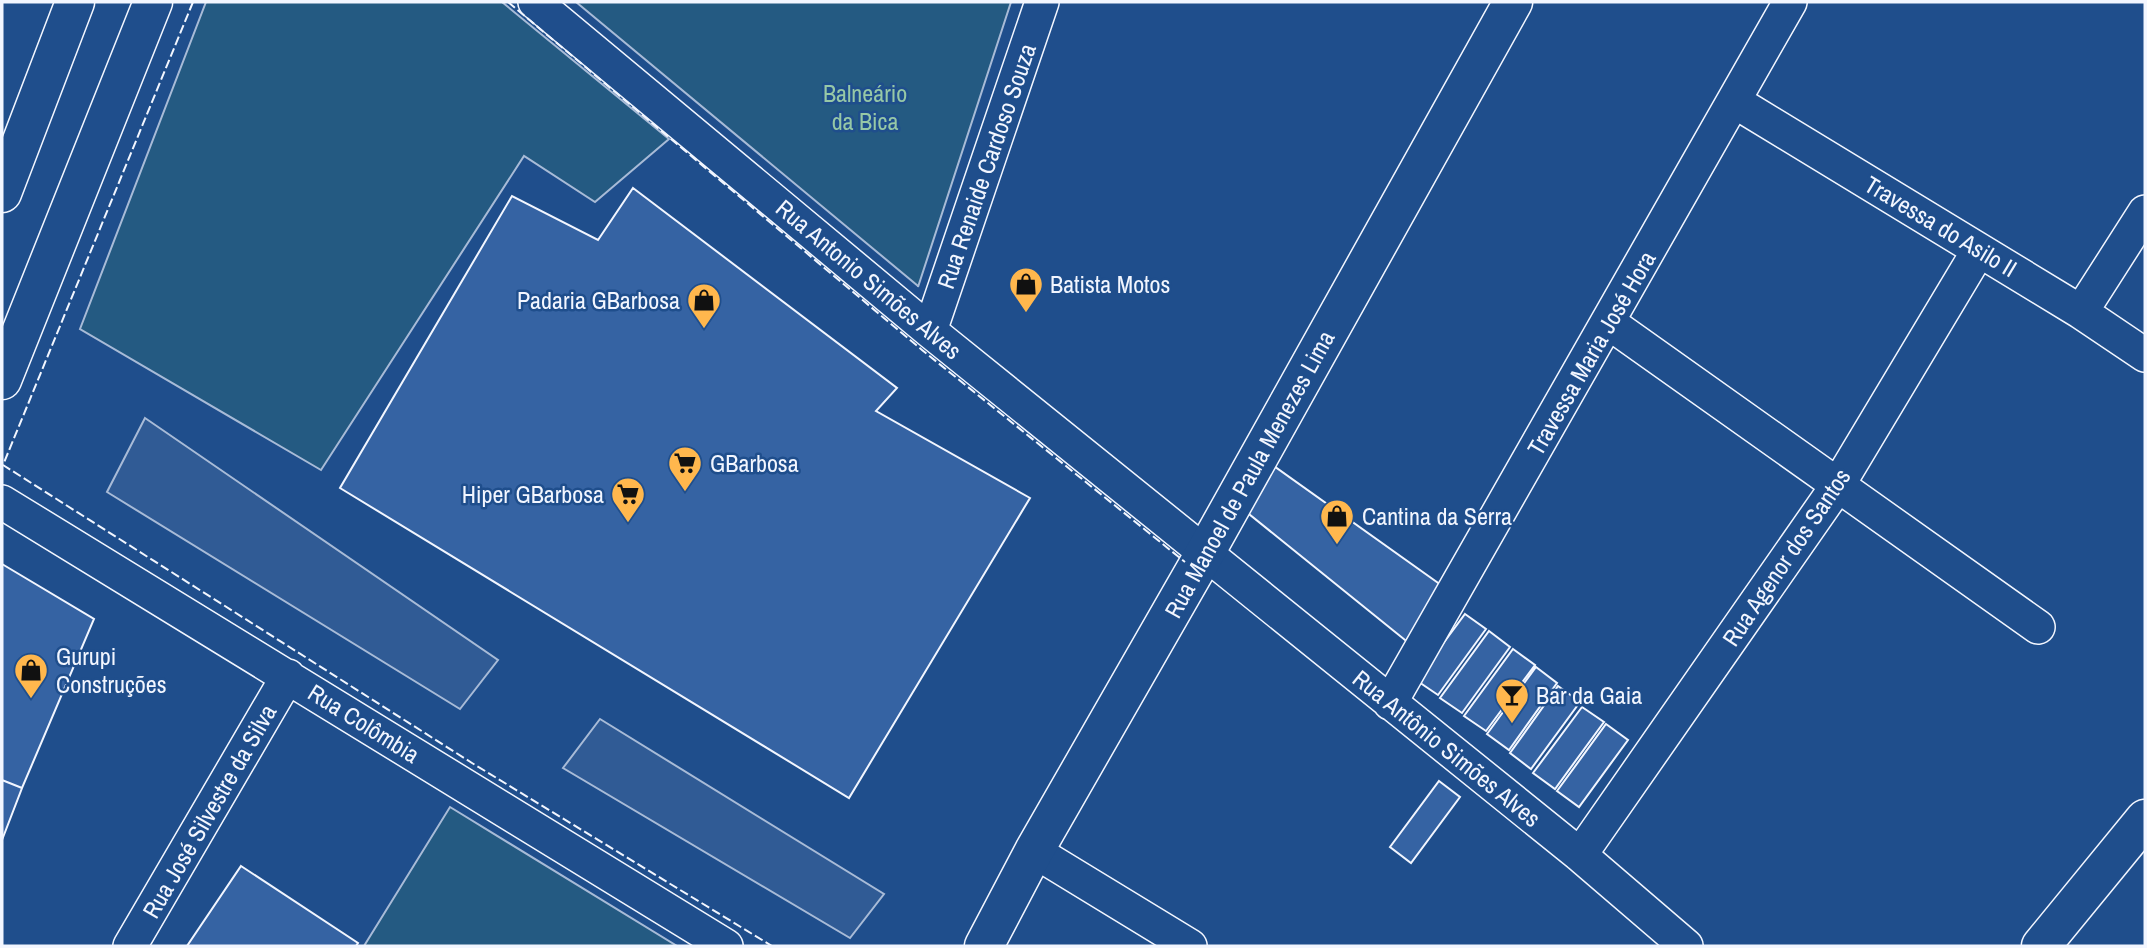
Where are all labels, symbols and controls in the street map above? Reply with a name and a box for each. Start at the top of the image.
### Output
street label: Rua Renaide Cardoso Souza [929,39,1043,293]
park label: Balneário da Bica [823,77,907,137]
street label: Travessa do Asilo II [1859,168,2023,284]
street label: Rua Antonio Simões Alves [769,192,969,366]
street label: Travessa Maria José Hora [1519,245,1663,461]
shop icon: Batista Motos [1007,265,1045,314]
place label: Batista Motos [1050,268,1170,300]
shop icon: Padaria GBarbosa [685,281,723,330]
place label: Padaria GBarbosa [517,284,680,316]
street label: Rua Manoel de Paula Menezes Lima [1157,325,1342,623]
supermarket icon: GBarbosa [666,444,704,493]
place label: GBarbosa [710,447,799,479]
street label: Rua Agenor dos Santos [1715,462,1857,652]
supermarket icon: Hiper GBarbosa [609,475,647,524]
place label: Hiper GBarbosa [462,478,604,510]
shop icon: Cantina da Serra [1318,497,1356,546]
place label: Cantina da Serra [1362,500,1512,532]
place label: Gurupi Construções [56,640,166,700]
shop icon: Gurupi Construções [12,651,50,700]
street label: Rua Antônio Simões Alves [1346,662,1548,834]
street label: Rua Colômbia [302,676,426,770]
bar icon: Bar da Gaia [1493,676,1531,725]
place label: Bar da Gaia [1536,679,1642,711]
street label: Rua José Silvestre da Silva [135,698,283,924]

